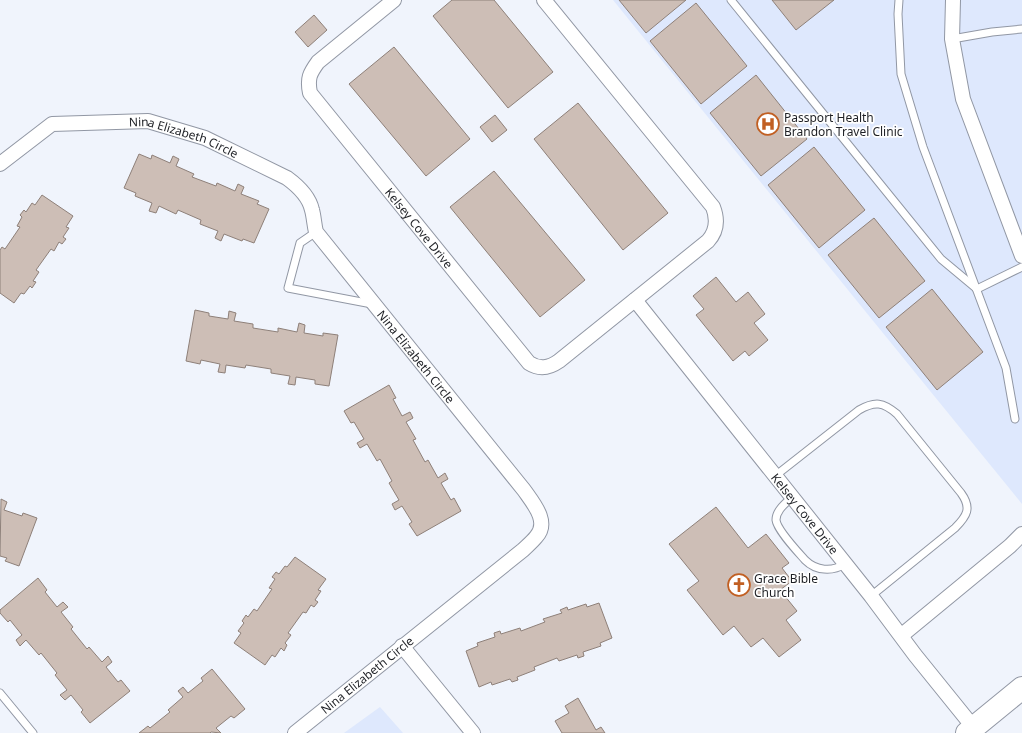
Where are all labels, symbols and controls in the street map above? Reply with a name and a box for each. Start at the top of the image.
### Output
place label: Passport Health Brandon Travel Clinic [784,109,903,140]
hospital icon: Passport Health Brandon Travel Clinic [755,111,781,137]
street label: Nina Elizabeth Circle [129,112,242,162]
street label: Kelsey Cove Drive [381,184,457,272]
street label: Nina Elizabeth Circle [374,306,459,407]
street label: Kelsey Cove Drive [768,469,843,558]
place label: Grace Bible Church [754,570,818,601]
church icon: Grace Bible Church [726,572,752,598]
street label: Nina Elizabeth Circle [317,632,417,718]

